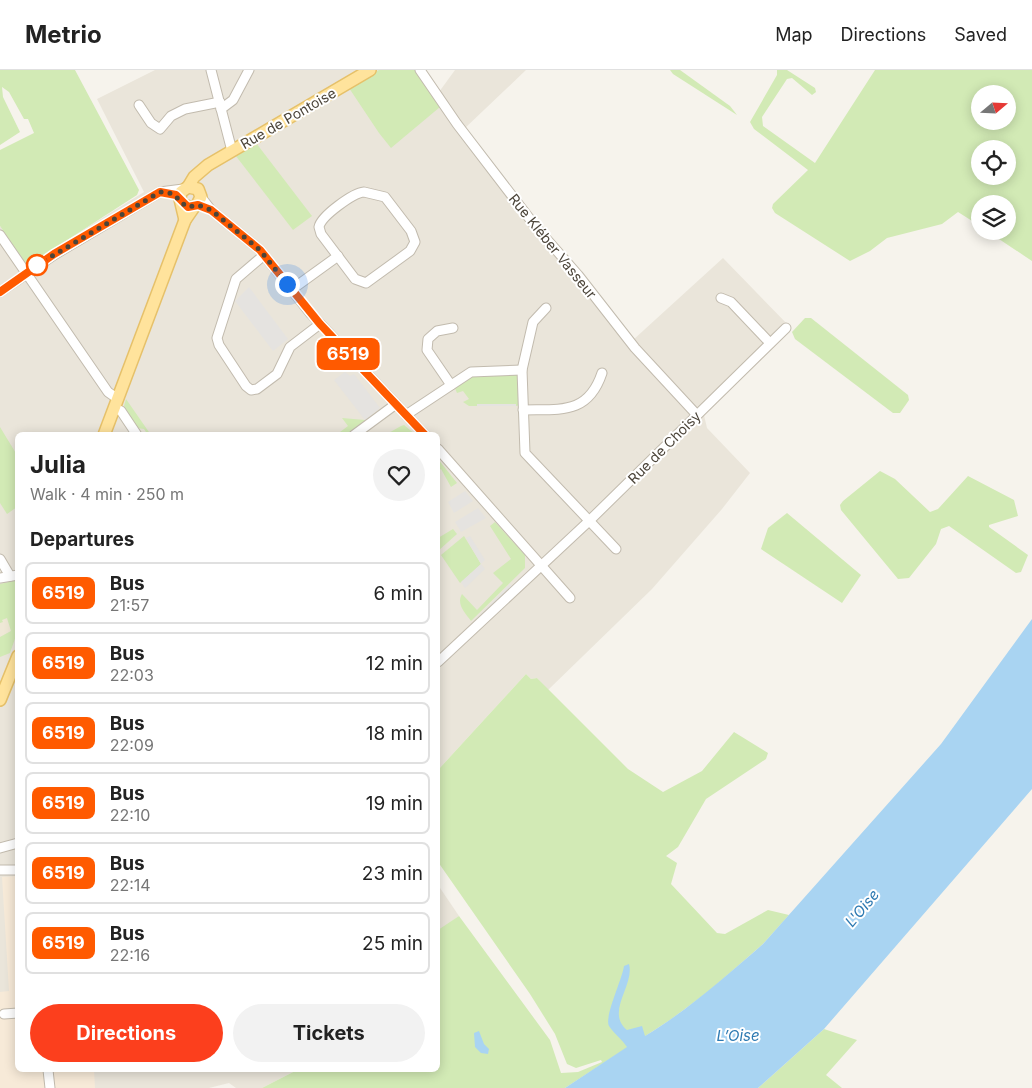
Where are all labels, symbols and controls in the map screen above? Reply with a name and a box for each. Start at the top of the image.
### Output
text: Metrio [25,20,102,49]
text: Map [775,24,813,45]
text: Directions [841,24,926,45]
text: Saved [954,24,1007,45]
street label: Rue de Pontoise [237,84,339,152]
north arrow [971,85,1016,130]
map controls [971,85,1016,240]
button: locate [971,140,1016,185]
street label: Rue Kléber Vasseur [506,190,600,302]
button: layers [971,195,1016,240]
unlabelled marker [26,254,48,276]
your location [275,272,300,297]
line badge: 6519 [313,338,383,370]
text: 6519 [327,343,369,364]
street label: Rue de Choisy [624,407,704,487]
button: heart [373,449,425,501]
text: Julia [30,450,86,479]
text: Walk · 4 min · 250 m [30,484,184,504]
text: Departures [30,528,134,551]
text: Bus [110,572,145,595]
text: 6519 [42,582,85,603]
text: 6 min [373,582,423,605]
text: 21:57 [110,595,149,615]
text: Bus [110,642,145,665]
text: 6519 [42,652,85,673]
text: 12 min [366,652,423,675]
text: 22:03 [110,665,154,685]
text: Bus [110,712,145,735]
text: 6519 [42,722,85,743]
text: 18 min [366,722,423,745]
text: 22:09 [110,735,154,755]
text: Bus [110,782,145,805]
text: 6519 [42,792,85,813]
text: 19 min [366,792,423,815]
text: 22:10 [110,805,150,825]
text: Bus [110,852,145,875]
text: 6519 [42,862,85,883]
text: 23 min [362,862,423,885]
text: 22:14 [110,875,151,895]
water label: L'Oise [841,885,883,931]
text: Bus [110,922,145,945]
text: 6519 [42,932,85,953]
text: 25 min [362,932,423,955]
text: 22:16 [110,945,150,965]
button: Directions [30,1004,223,1062]
button: Tickets [233,1004,425,1062]
water label: L’Oise [716,1026,760,1045]

